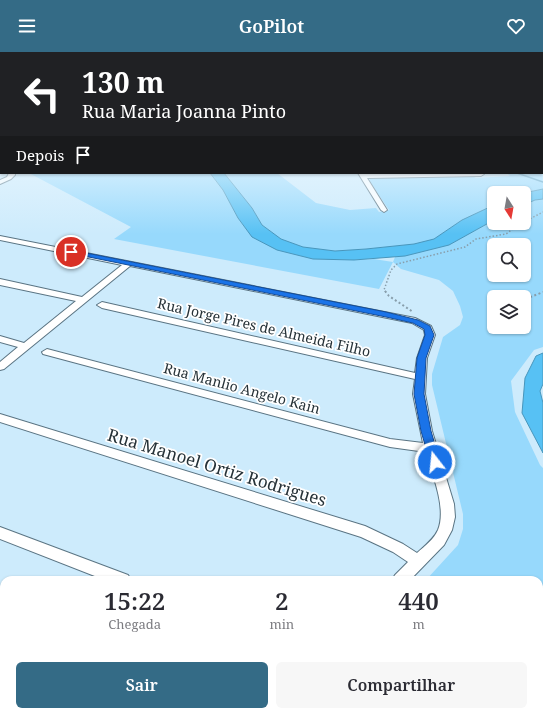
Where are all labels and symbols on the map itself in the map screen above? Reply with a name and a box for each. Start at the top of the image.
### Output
north arrow [487,186,531,230]
pin [54,235,88,269]
street label: Rua Jorge Pires de Almeida Filho [156,293,372,361]
street label: Rua Manlio Angelo Kain [162,358,322,418]
street label: Rua Manoel Ortiz Rodrigues [105,423,329,511]
position arrow [414,441,456,483]

